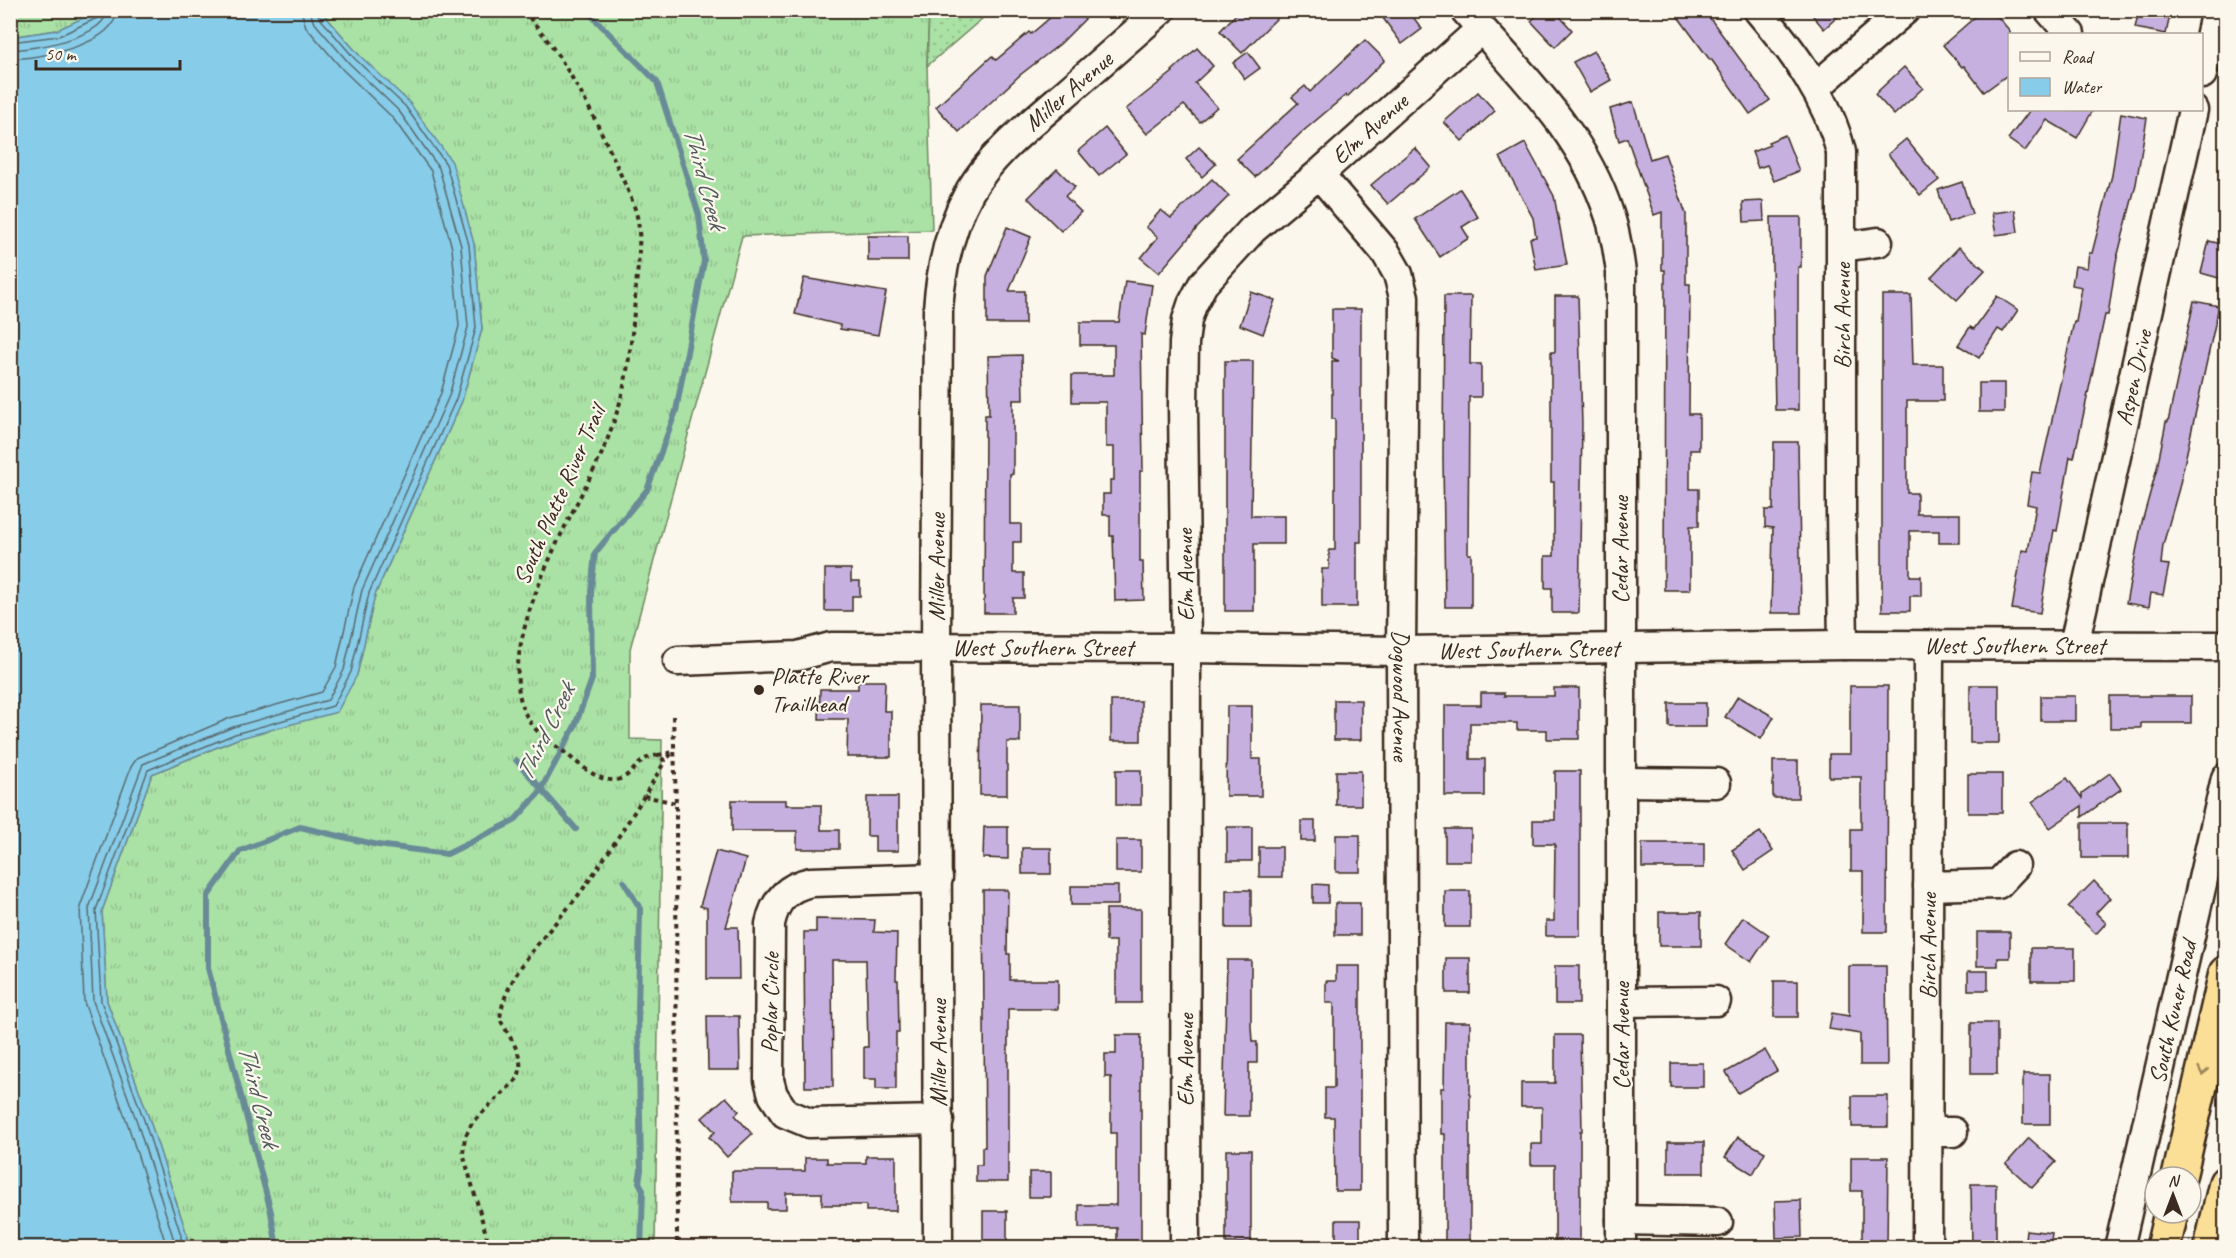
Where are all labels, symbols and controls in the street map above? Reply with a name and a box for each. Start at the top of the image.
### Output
scale bar [36,33,180,71]
legend [2008,33,2203,111]
text: 50 m [45,43,78,65]
street label: Miller Avenue [1018,43,1120,138]
text: Road [2062,46,2095,68]
text: Water [2062,76,2103,98]
street label: Elm Avenue [1325,85,1416,171]
water label: Third Creek [676,124,735,237]
street label: Birch Avenue [1827,261,1857,369]
street label: Aspen Drive [2108,325,2159,428]
street label: South Platte River Trail [506,397,614,589]
street label: Cedar Avenue [1605,494,1635,604]
street label: Miller Avenue [921,511,952,621]
street label: Elm Avenue [1169,526,1201,622]
street label: Dogwood Avenue [1386,630,1416,763]
street label: West Southern Street [1924,630,2108,661]
street label: West Southern Street [952,632,1136,663]
street label: West Southern Street [1438,633,1622,665]
place label: Platte River Trailhead [771,661,871,719]
water label: Third Creek [507,674,584,786]
marker: Platte River Trailhead [752,683,766,697]
street label: Birch Avenue [1913,891,1943,999]
street label: South Kuner Road [2142,934,2204,1086]
street label: Poplar Circle [754,950,786,1054]
street label: Cedar Avenue [1606,980,1636,1090]
street label: Miller Avenue [923,997,953,1107]
street label: Elm Avenue [1170,1011,1200,1106]
water label: Third Creek [230,1042,289,1155]
one-way arrow [2197,1066,2210,1076]
north arrow [2143,1165,2203,1225]
text: N [2168,1171,2181,1191]

